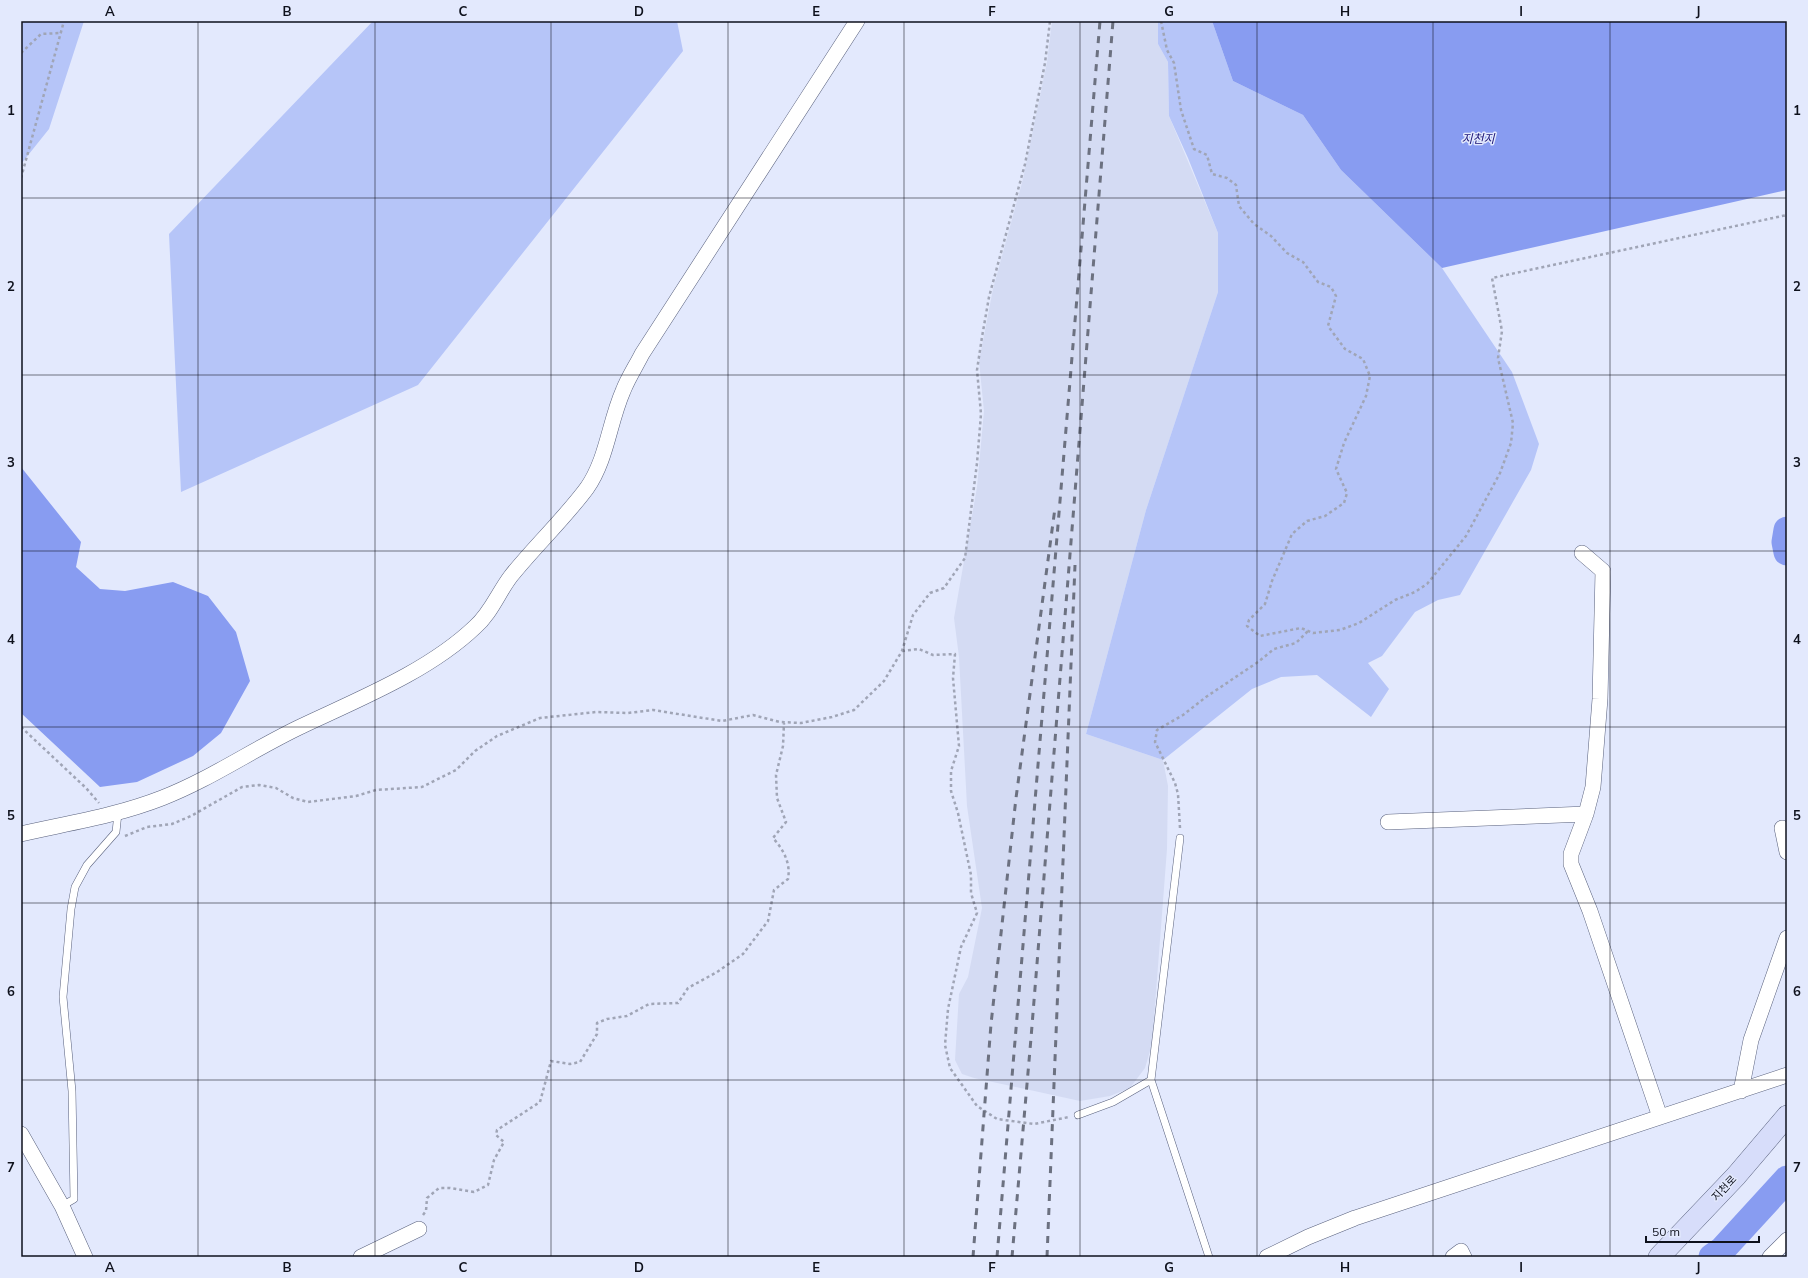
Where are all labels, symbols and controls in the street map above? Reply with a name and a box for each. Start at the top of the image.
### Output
text: A [105,3,115,19]
text: B [283,3,292,19]
text: C [459,3,468,19]
text: D [634,3,644,19]
text: E [812,3,820,19]
text: F [988,3,996,19]
text: G [1164,3,1174,19]
text: H [1340,3,1350,19]
text: I [1519,3,1523,19]
text: J [1696,3,1700,19]
text: 1 [7,102,15,118]
text: 1 [1793,102,1801,118]
water label: 지천지 [1461,131,1496,146]
text: 2 [7,278,15,294]
text: 2 [1793,278,1801,294]
text: 3 [7,454,15,470]
text: 3 [1793,454,1801,470]
text: 4 [7,631,15,647]
text: 4 [1793,631,1801,647]
text: 5 [7,807,15,823]
text: 5 [1793,807,1801,823]
text: 6 [7,983,15,999]
text: 6 [1793,983,1801,999]
text: 7 [7,1159,15,1175]
text: 7 [1793,1159,1801,1175]
street label: 지천로 [1709,1172,1739,1204]
scale bar [1646,1218,1759,1244]
text: 50 m [1652,1224,1680,1239]
text: A [105,1259,115,1275]
text: B [283,1259,292,1275]
text: C [459,1259,468,1275]
text: D [634,1259,644,1275]
text: E [812,1259,820,1275]
text: F [988,1259,996,1275]
text: G [1164,1259,1174,1275]
text: H [1340,1259,1350,1275]
text: I [1519,1259,1523,1275]
text: J [1696,1259,1700,1275]

